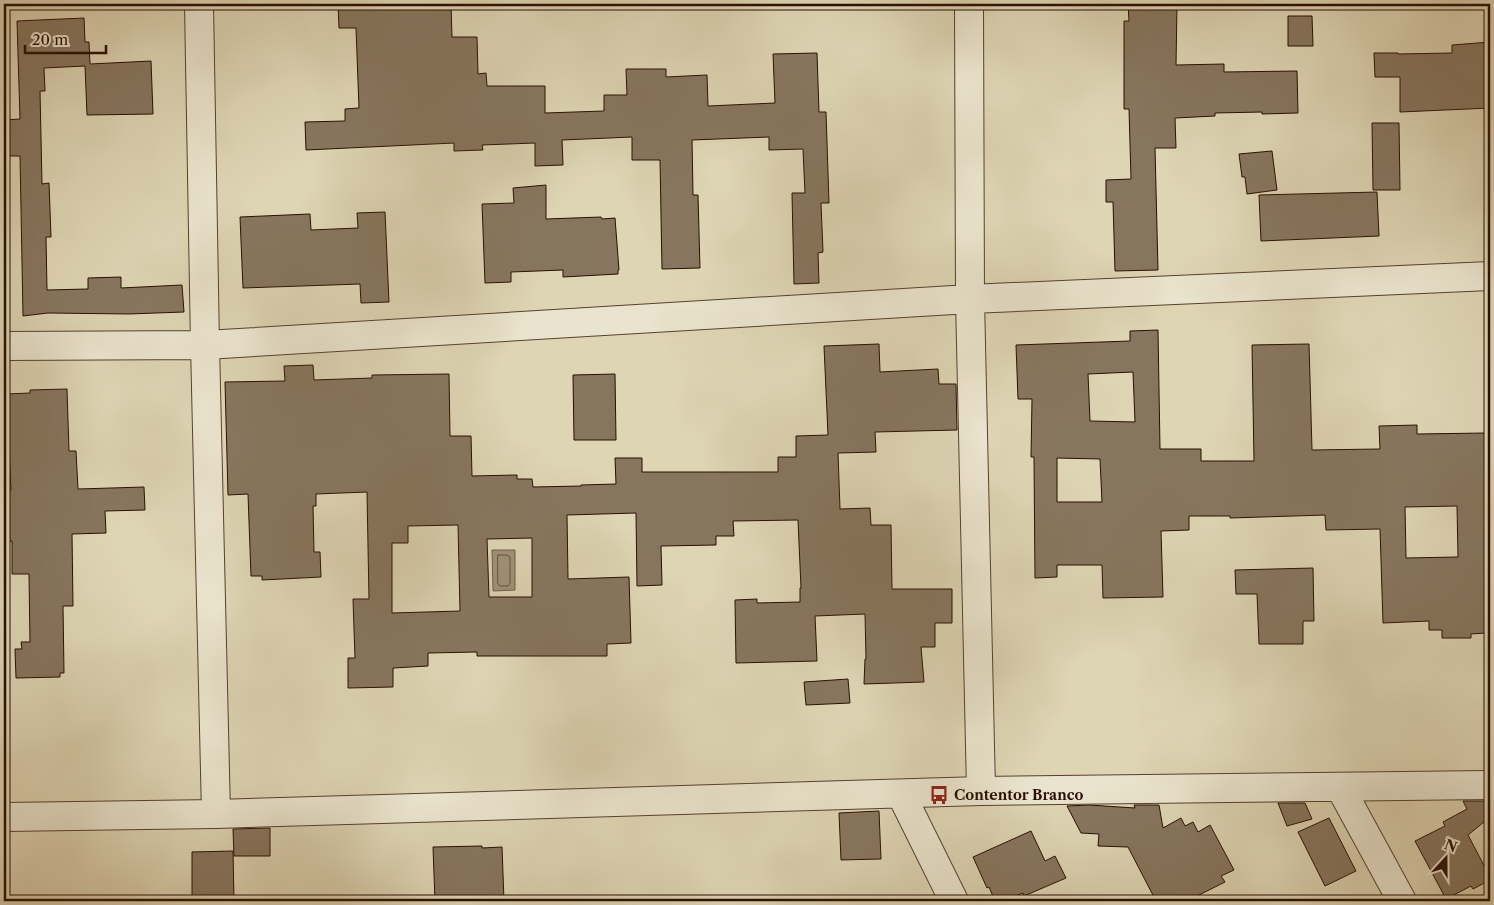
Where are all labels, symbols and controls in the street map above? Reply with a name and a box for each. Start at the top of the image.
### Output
scale bar [25,22,106,54]
text: 20 m [32,30,68,49]
bus stop icon: Contentor Branco [928,784,950,806]
place label: Contentor Branco [954,786,1084,804]
north arrow [1422,832,1472,882]
text: N [1442,835,1460,856]

